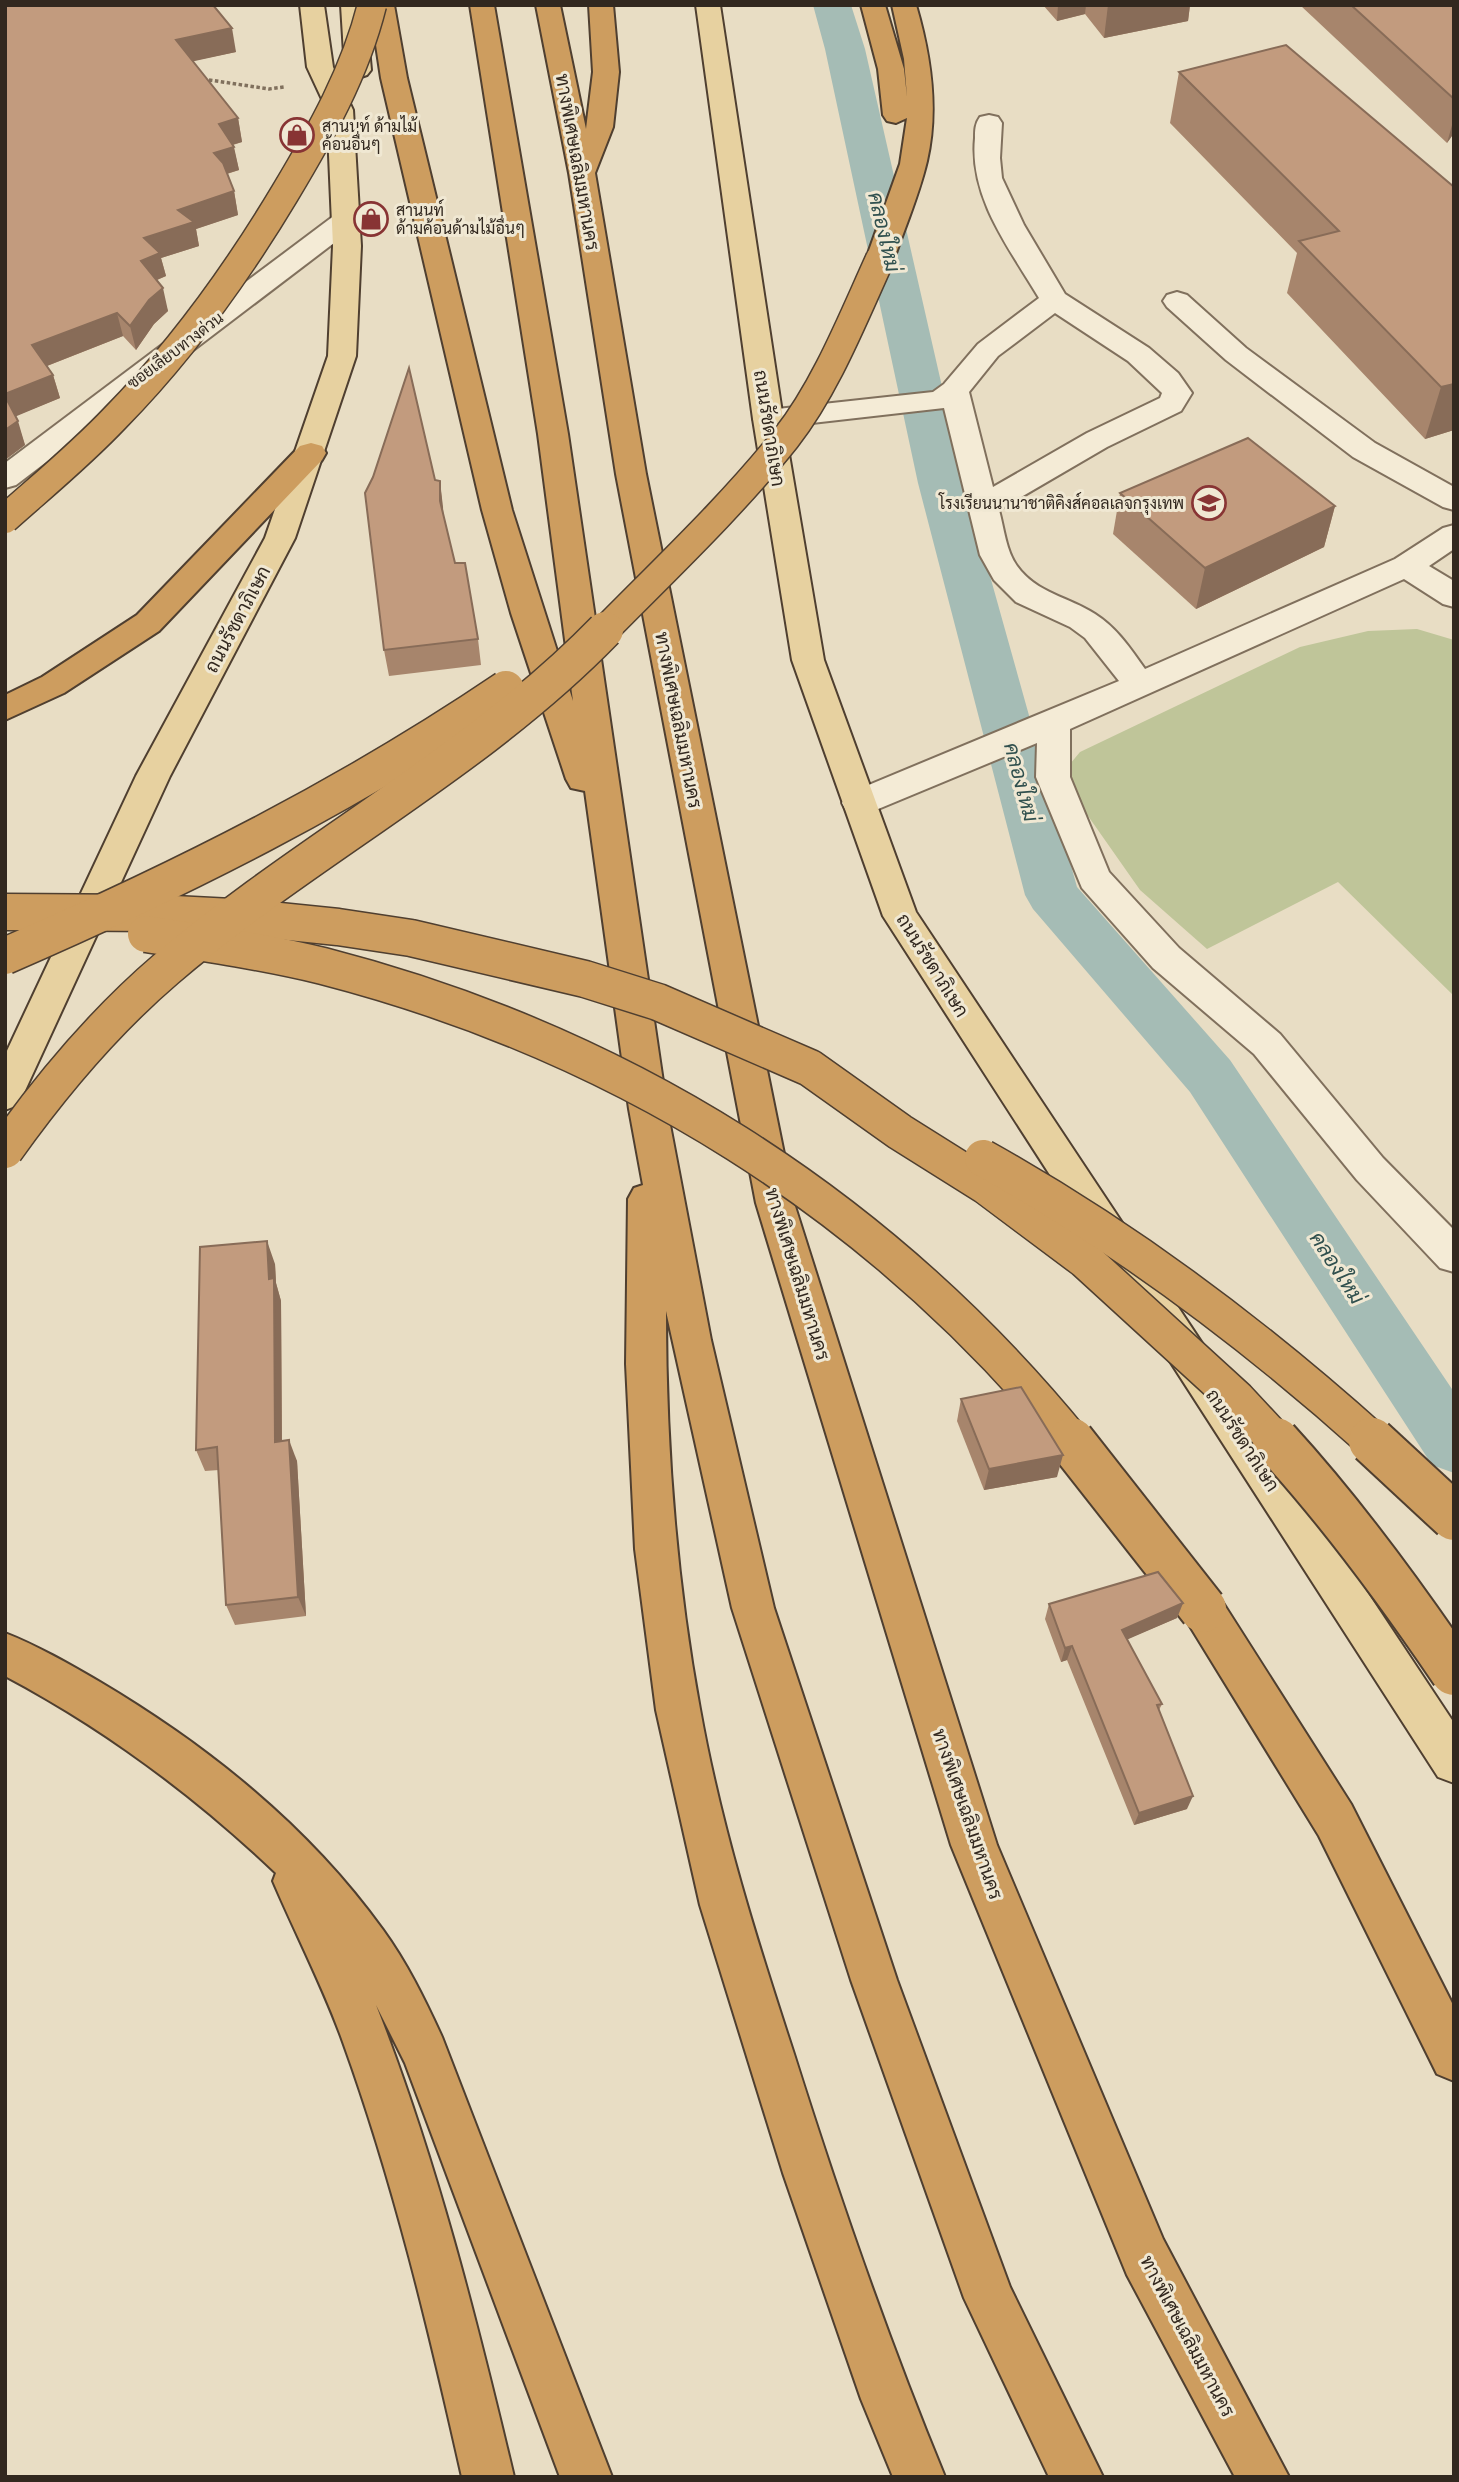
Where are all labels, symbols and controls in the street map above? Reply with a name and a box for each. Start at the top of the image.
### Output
street label: ทางพิเศษเฉลิมมหานคร [552,72,603,252]
place label: สานนท์ ด้ามไม้ ค้อนอื่นๆ [322,114,418,154]
shop icon: สานนท์ ด้ามไม้ ค้อนอื่นๆ [278,116,316,154]
water label: คลองใหม่ [863,190,906,275]
place label: สานนท์ ด้ามค้อนด้ามไม้อื่นๆ [396,198,525,238]
shop icon: สานนท์ ด้ามค้อนด้ามไม้อื่นๆ [352,200,390,238]
street label: ซอยเลียบทางด่วน [122,306,227,392]
street label: ถนนรัชดาภิเษก [750,368,789,488]
school or university icon: โรงเรียนนานาชาติคิงส์คอลเลจกรุงเทพ [1190,484,1228,522]
place label: โรงเรียนนานาชาติคิงส์คอลเลจกรุงเทพ [938,491,1184,515]
street label: ถนนรัชดาภิเษก [201,562,274,676]
street label: ทางพิเศษเฉลิมมหานคร [651,630,706,810]
water label: คลองใหม่ [999,739,1044,825]
street label: ถนนรัชดาภิเษก [892,910,973,1021]
street label: ทางพิเศษเฉลิมมหานคร [761,1185,834,1363]
water label: คลองใหม่ [1305,1227,1371,1309]
street label: ถนนรัชดาภิเษก [1202,1385,1283,1495]
street label: ทางพิเศษเฉลิมมหานคร [928,1726,1007,1902]
street label: ทางพิเศษเฉลิมมหานคร [1136,2252,1239,2420]

